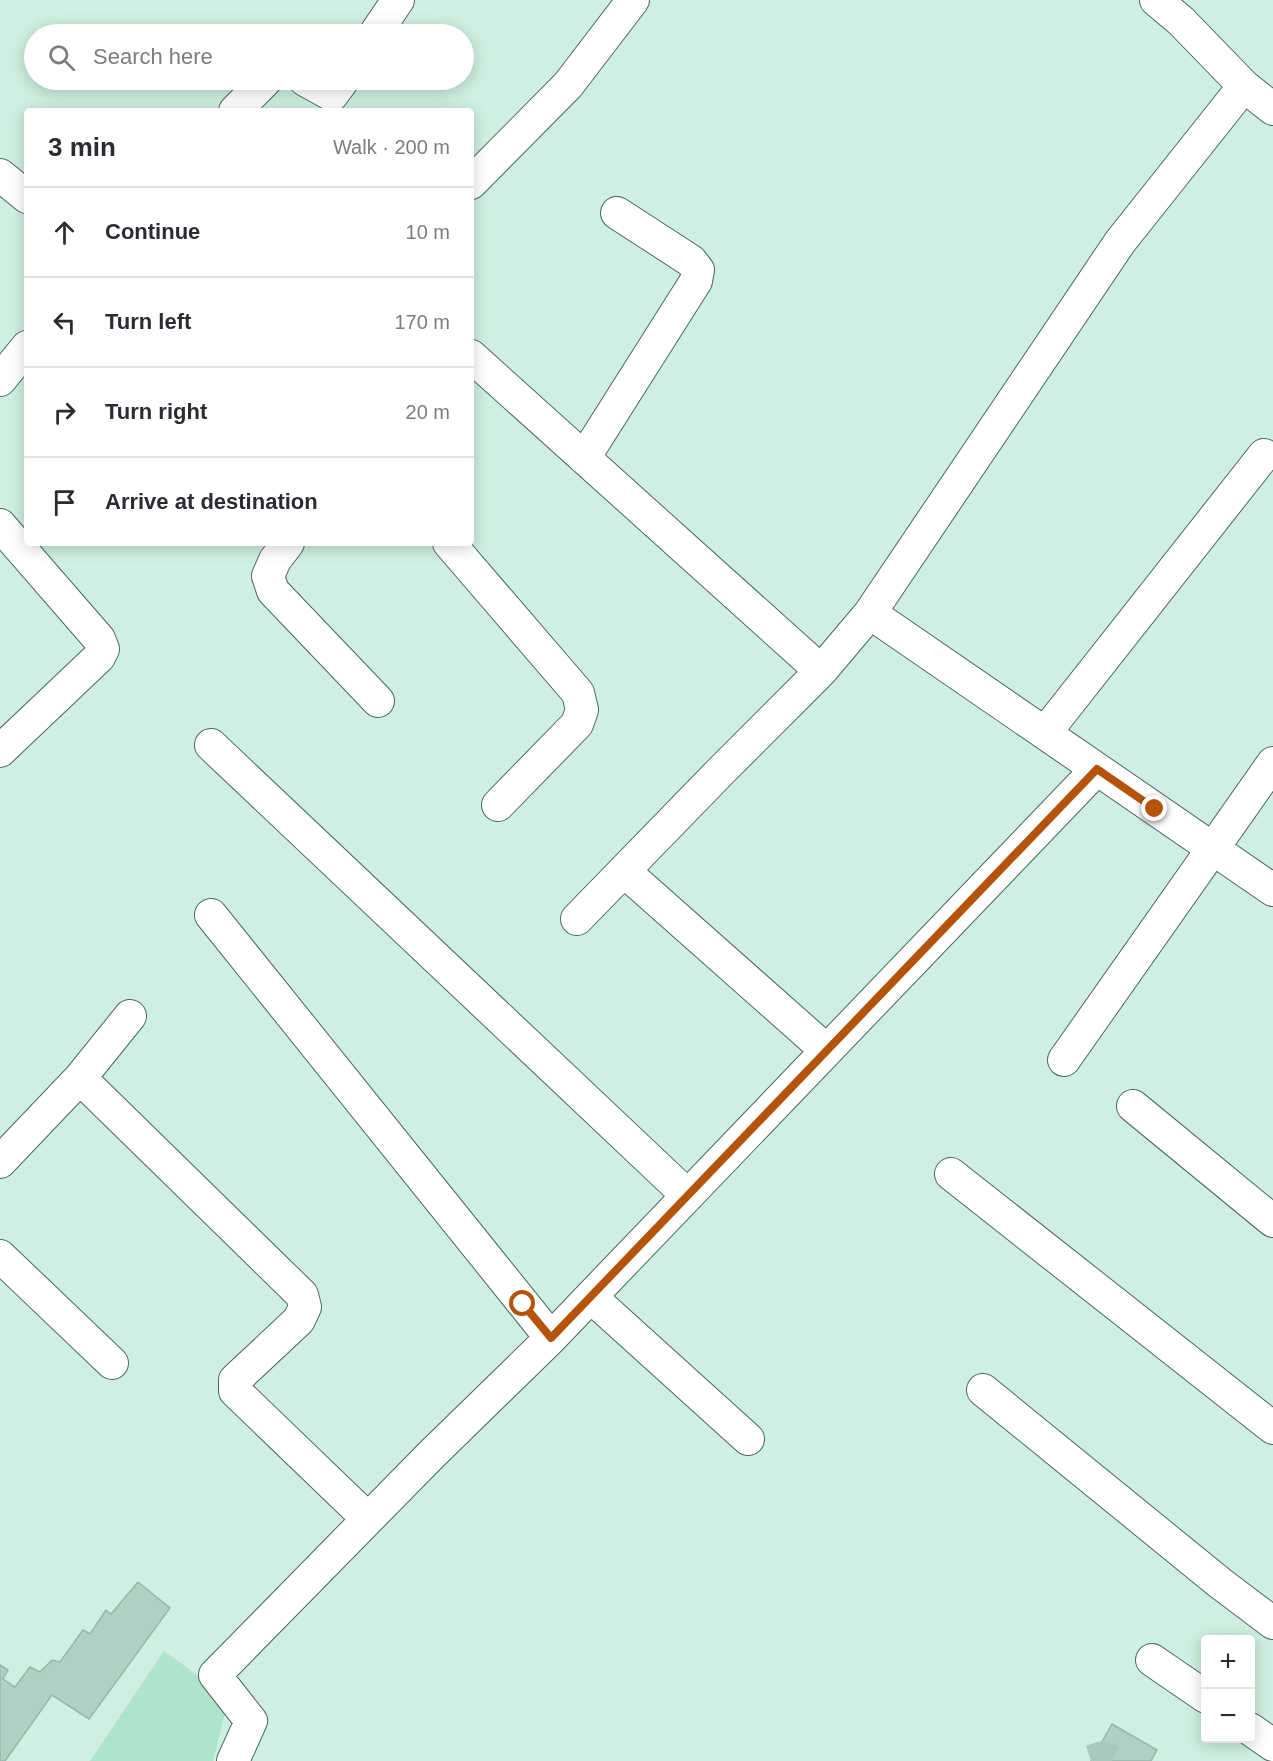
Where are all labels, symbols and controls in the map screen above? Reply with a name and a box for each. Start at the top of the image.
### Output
search box [24,24,474,90]
icon: search [45,41,78,74]
text: Search here [93,44,213,69]
text: 3 min [48,132,116,162]
text: Walk · 200 m [333,136,450,158]
icon: ahead [48,216,81,249]
text: Continue [105,219,200,244]
text: 10 m [406,221,450,243]
icon: left [48,306,81,339]
text: Turn left [105,309,191,334]
text: 170 m [394,311,450,333]
icon: right [48,396,81,429]
text: Turn right [105,399,207,424]
text: 20 m [406,401,450,423]
icon: arrive [48,486,81,519]
text: Arrive at destination [105,489,318,514]
route end [1141,795,1167,821]
route start [509,1290,535,1316]
map controls [1201,1635,1255,1743]
button: + [1201,1635,1255,1689]
button: − [1201,1689,1255,1743]

